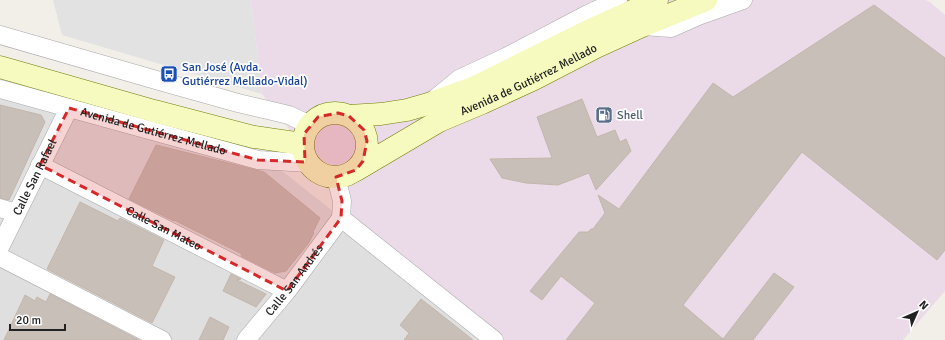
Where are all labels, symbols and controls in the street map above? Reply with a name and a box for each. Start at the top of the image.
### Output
street label: Avenida de Gutiérrez Mellado [458,40,600,119]
place label: San José (Avda. Gutiérrez Mellado-Vidal) [182,60,308,89]
bus stop icon: San José (Avda. Gutiérrez Mellado-Vidal) [159,64,179,84]
street label: Avenida de Gutiérrez Mellado [79,104,228,158]
fuel station icon: Shell [594,105,614,125]
place label: Shell [617,108,644,123]
street label: Calle San Rafael [9,136,60,218]
street label: Calle San Mateo [124,203,204,254]
street label: Calle San Andrés [262,241,327,319]
north arrow [897,292,937,332]
text: N [916,298,931,313]
scale bar [10,306,65,332]
text: 20 m [16,313,41,328]

